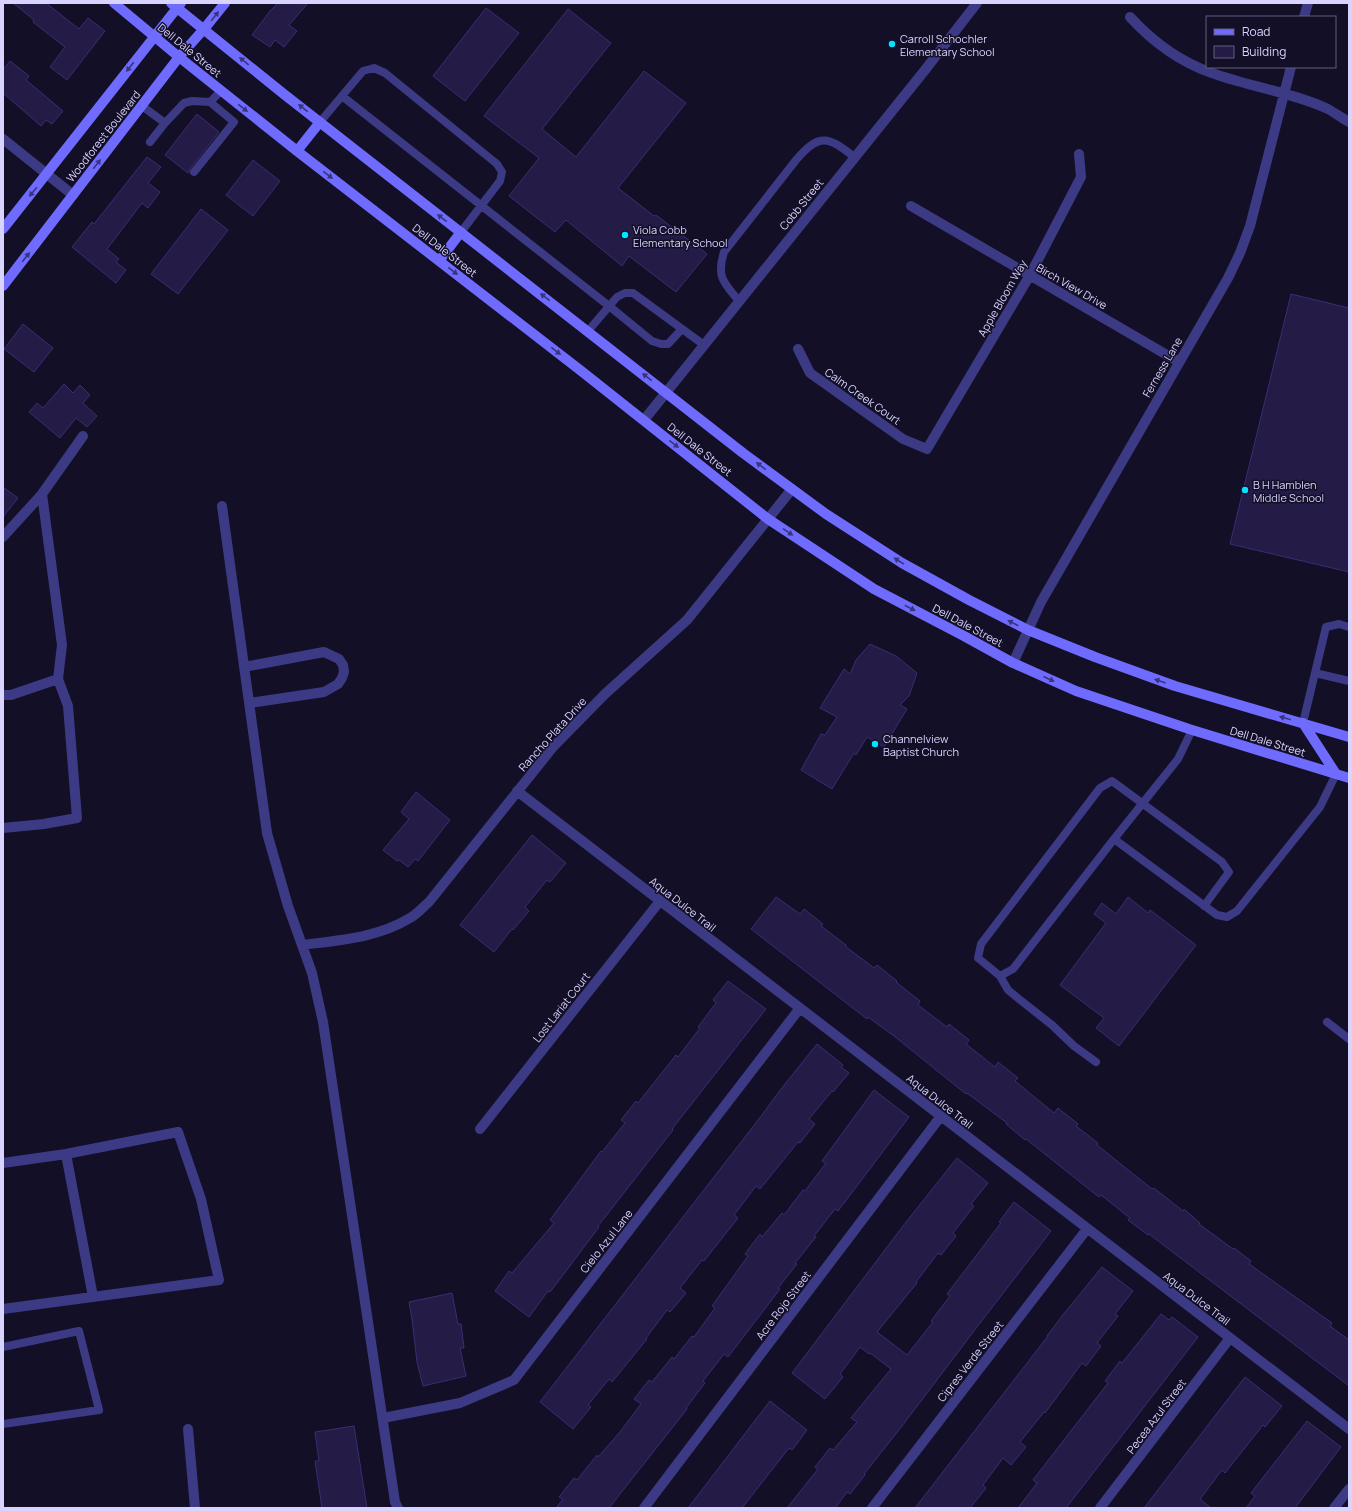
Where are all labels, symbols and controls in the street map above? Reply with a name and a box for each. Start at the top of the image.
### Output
one-way arrow [210,11,219,22]
legend [1206,16,1336,68]
street label: Dell Dale Street [155,20,225,80]
text: Road [1242,23,1270,40]
place label: Carroll Schochler Elementary School [900,31,995,59]
marker: Carroll Schochler Elementary School [887,39,897,49]
text: Building [1242,43,1286,60]
one-way arrow [238,57,249,66]
one-way arrow [126,62,134,73]
street label: Woodforest Boulevard [63,87,143,185]
one-way arrow [237,103,248,112]
one-way arrow [297,104,308,113]
one-way arrow [92,158,101,169]
one-way arrow [322,171,333,179]
street label: Cobb Street [776,175,826,233]
one-way arrow [28,186,37,197]
one-way arrow [437,213,448,222]
street label: Dell Dale Street [410,220,480,280]
place label: Viola Cobb Elementary School [633,222,728,250]
marker: Viola Cobb Elementary School [620,230,630,240]
one-way arrow [22,251,30,262]
street label: Apple Bloom Way [974,257,1030,339]
street label: Birch View Drive [1034,260,1111,313]
one-way arrow [448,267,458,275]
one-way arrow [539,293,550,302]
street label: Ferness Lane [1139,334,1186,400]
one-way arrow [550,347,561,355]
street label: Calm Creek Court [822,364,904,428]
one-way arrow [642,373,653,382]
street label: Dell Dale Street [665,419,735,479]
one-way arrow [669,440,680,449]
one-way arrow [755,462,766,470]
place label: B H Hamblen Middle School [1253,477,1324,505]
marker: B H Hamblen Middle School [1240,485,1250,495]
one-way arrow [783,528,793,536]
one-way arrow [894,557,904,565]
street label: Dell Dale Street [930,600,1006,650]
one-way arrow [904,605,916,611]
one-way arrow [1008,620,1019,626]
one-way arrow [1043,676,1054,682]
one-way arrow [1154,677,1166,683]
street label: Rancho Plata Drive [515,693,590,774]
one-way arrow [1279,715,1291,721]
street label: Dell Dale Street [1228,722,1308,760]
place label: Channelview Baptist Church [883,731,959,759]
marker: Channelview Baptist Church [870,739,880,749]
street label: Aqua Dulce Trail [647,873,719,935]
street label: Lost Lariat Court [529,969,593,1045]
street label: Aqua Dulce Trail [904,1070,976,1132]
street label: Cielo Azul Lane [576,1206,636,1276]
street label: Acre Rojo Street [752,1267,814,1343]
street label: Aqua Dulce Trail [1160,1268,1234,1328]
street label: Cipres Verde Street [934,1317,1006,1405]
street label: Pecea Azul Street [1123,1376,1189,1456]

